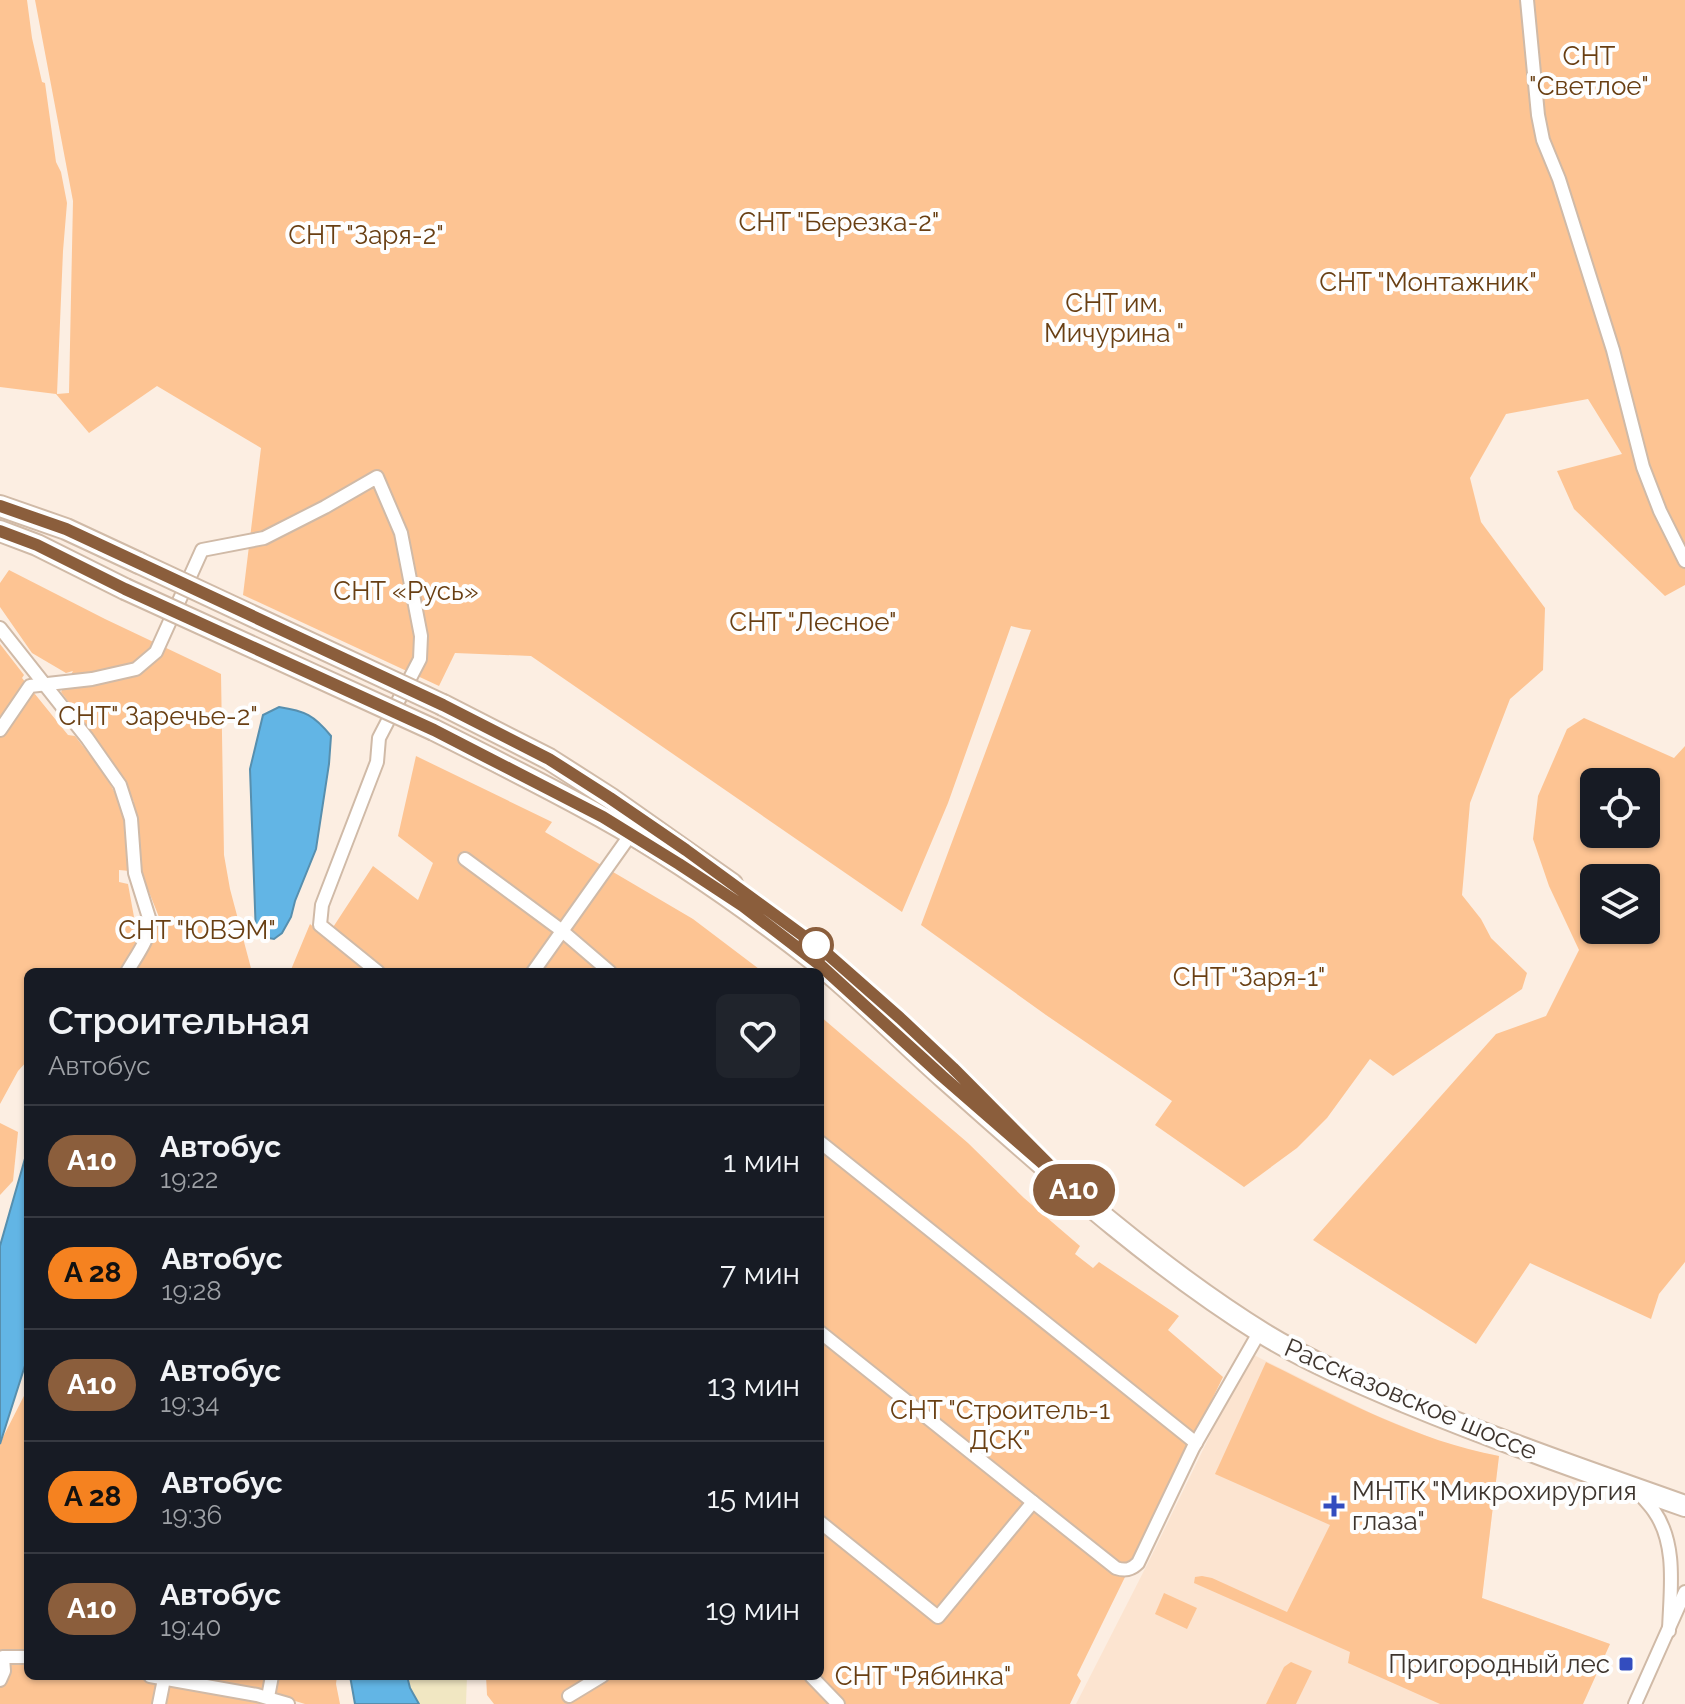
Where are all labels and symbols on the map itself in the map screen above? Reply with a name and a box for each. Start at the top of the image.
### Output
park label: СНТ "Светлое" [1529,41,1649,101]
park label: СНТ "Березка-2" [739,207,939,237]
park label: СНТ "Заря-2" [288,220,444,250]
park label: СНТ "Монтажник" [1319,267,1537,297]
park label: СНТ им. Мичурина " [1044,288,1184,348]
park label: СНТ «Русь» [333,576,479,606]
park label: СНТ "Лесное" [729,607,897,637]
park label: СНТ" Заречье-2" [58,701,258,731]
park label: СНТ "ЮВЭМ" [118,915,276,945]
unlabelled marker [799,928,833,962]
park label: СНТ "Заря-1" [1173,962,1325,992]
line badge: А10 [1028,1164,1120,1216]
street label: Рассказовское шоссе [1280,1332,1542,1466]
park label: СНТ "Строитель-1 ДСК" [890,1395,1110,1455]
place label: МНТК "Микрохирургия глаза" [1352,1476,1637,1536]
marker: МНТК "Микрохирургия глаза" [1323,1495,1345,1517]
place label: Пригородный лес [1388,1649,1610,1679]
marker: Пригородный лес [1617,1655,1635,1673]
park label: СНТ "Рябинка" [835,1661,1011,1691]

